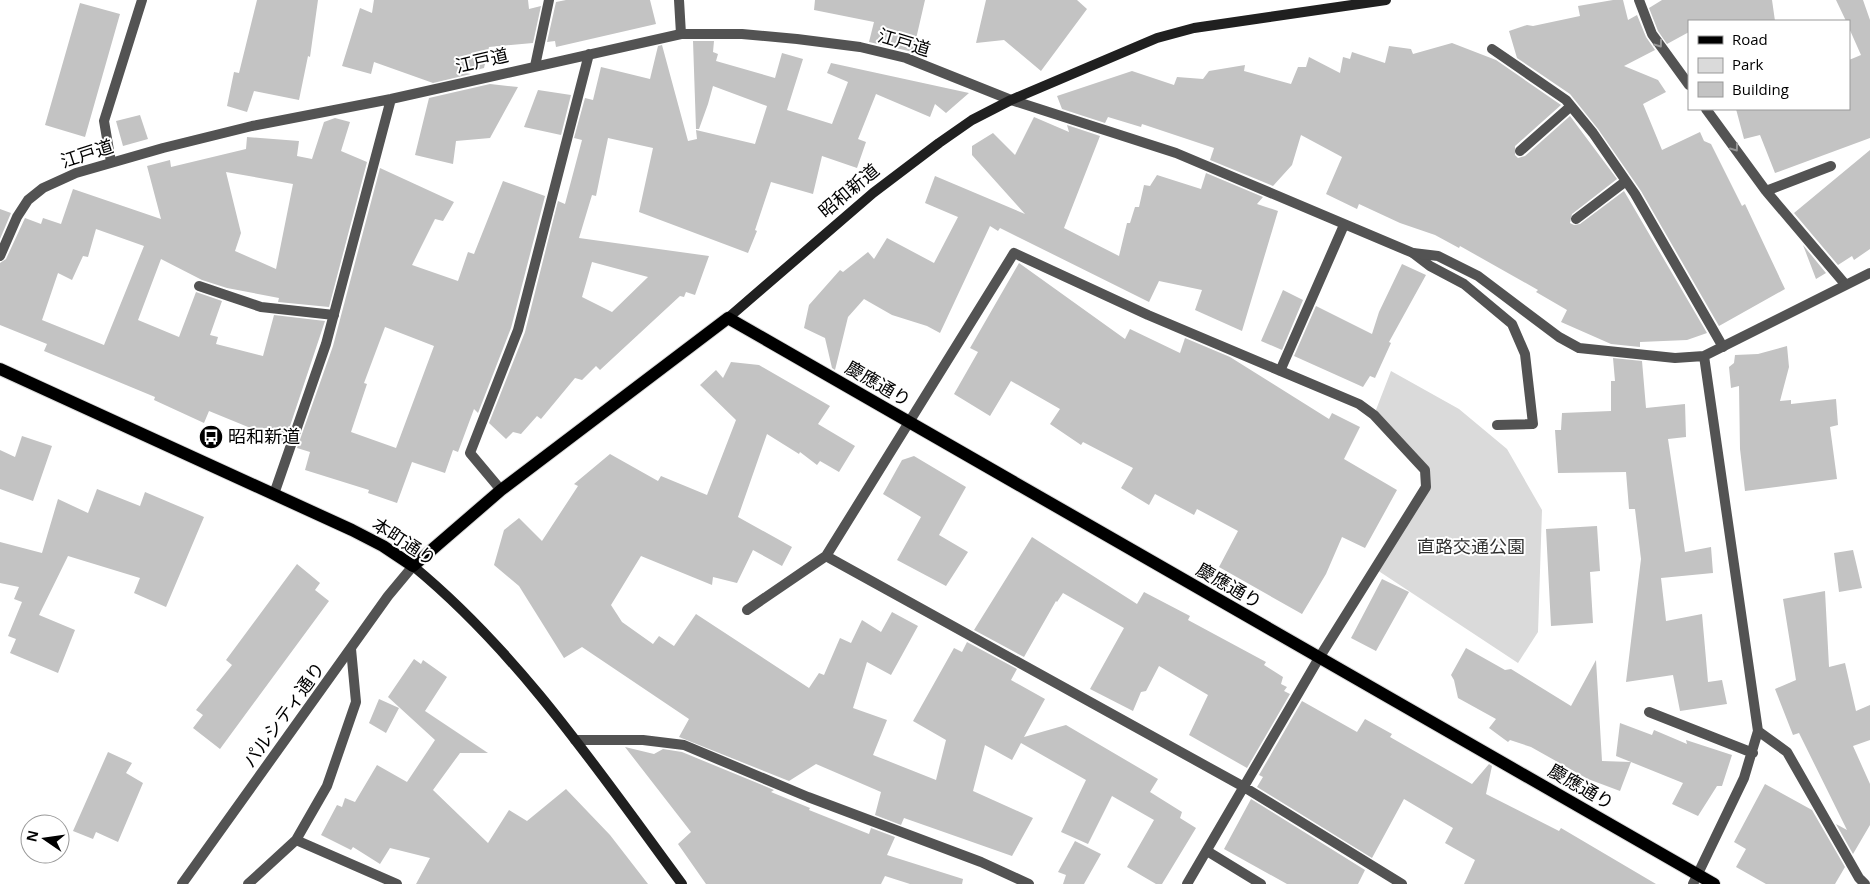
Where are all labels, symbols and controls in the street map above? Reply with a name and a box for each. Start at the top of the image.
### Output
legend [1688,20,1850,110]
street label: 江戸道 [875,23,934,61]
text: Road [1732,29,1768,49]
one-way arrow [1653,38,1662,48]
street label: 江戸道 [453,42,511,78]
text: Park [1732,54,1763,74]
text: Building [1732,79,1789,99]
street label: 江戸道 [57,133,116,173]
one-way arrow [1729,142,1738,152]
street label: 昭和新道 [813,158,884,223]
street label: 慶應通り [841,355,916,412]
bus stop icon: 昭和新道 [198,424,224,450]
place label: 昭和新道 [228,424,300,448]
street label: 本町通り [368,511,441,571]
park label: 直路交通公園 [1417,534,1525,558]
street label: 慶應通り [1192,557,1267,614]
street label: パルシティ通り [237,657,330,772]
street label: 慶應通り [1544,758,1619,815]
north arrow [20,814,70,864]
text: N [21,828,42,844]

